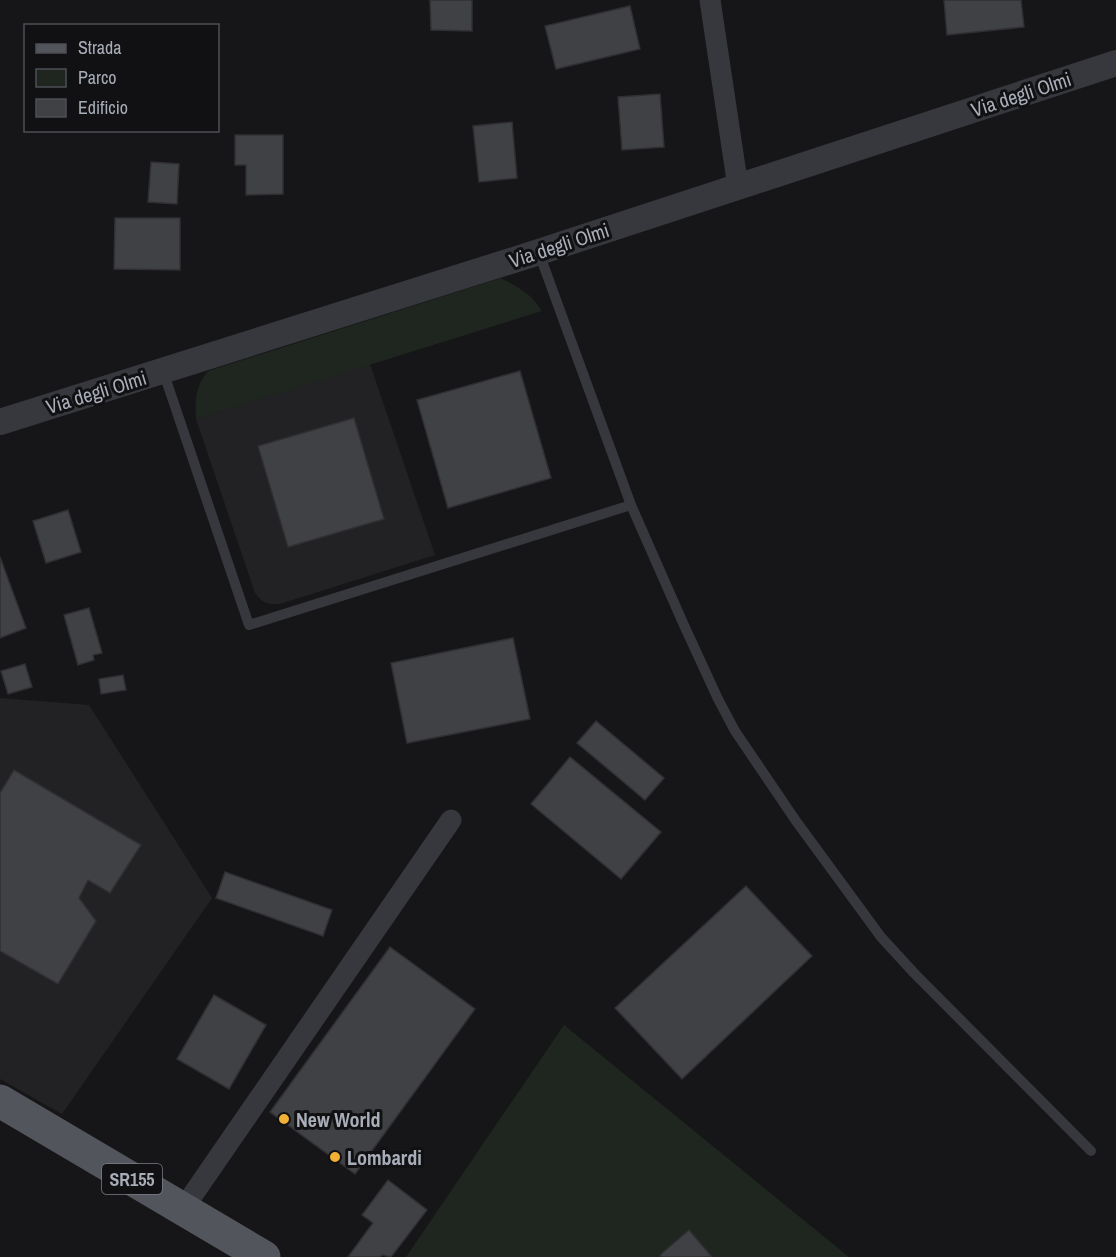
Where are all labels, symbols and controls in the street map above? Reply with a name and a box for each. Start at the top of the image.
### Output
legend [24,24,219,132]
text: Strada [78,35,122,60]
text: Parco [78,65,117,90]
street label: Via degli Olmi [968,65,1074,123]
text: Edificio [78,95,128,120]
street label: Via degli Olmi [506,216,612,274]
street label: Via degli Olmi [42,364,150,420]
place label: New World [296,1106,380,1133]
marker: New World [277,1112,291,1126]
place label: Lombardi [347,1144,422,1171]
marker: Lombardi [328,1150,342,1164]
road number: SR155 [102,1164,162,1194]

